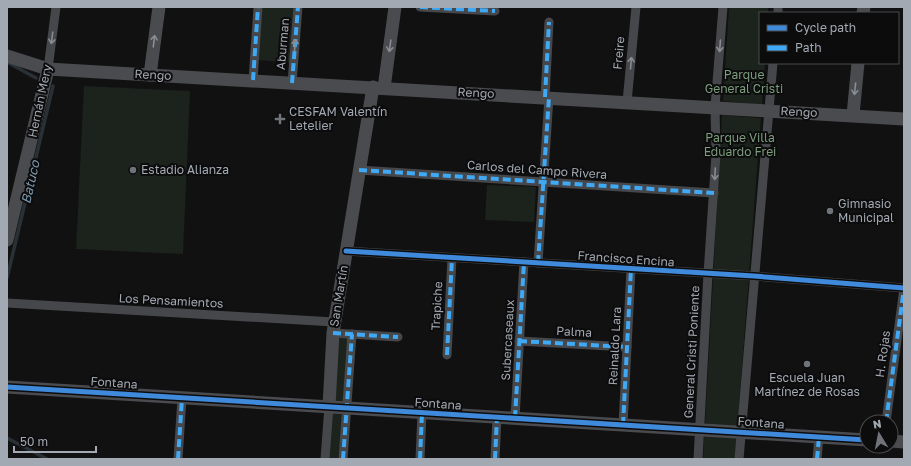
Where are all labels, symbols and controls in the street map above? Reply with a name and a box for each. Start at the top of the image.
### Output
legend [759,12,899,64]
street label: Aburman [273,17,292,71]
text: Cycle path [795,20,856,35]
one-way arrow [48,31,56,44]
one-way arrow [151,35,158,48]
street label: Freire [610,36,627,70]
one-way arrow [292,39,299,52]
one-way arrow [386,39,394,52]
one-way arrow [716,39,723,52]
text: Path [795,40,822,55]
one-way arrow [627,57,634,70]
street label: Hernán Mery [24,63,55,139]
street label: Rengo [134,66,172,83]
park label: Parque General Cristi [705,67,783,96]
one-way arrow [852,82,859,95]
street label: Rengo [457,84,495,101]
street label: Rengo [780,103,818,120]
place label: CESFAM Valentín Letelier [289,104,387,133]
marker: CESFAM Valentín Letelier [274,113,286,125]
park label: Parque Villa Eduardo Frei [704,130,776,159]
street label: Carlos del Campo Rivera [466,157,608,182]
water label: Batuco [17,158,43,205]
place label: Estadio Alianza [141,162,229,177]
marker: Estadio Alianza [128,165,138,175]
one-way arrow [712,167,719,180]
place label: Gimnasio Municipal [838,196,894,225]
marker: Gimnasio Municipal [825,206,835,216]
street label: Francisco Encina [577,248,675,269]
street label: San Martín [326,264,351,328]
street label: Trapiche [428,281,445,331]
street label: General Cristi Poniente [681,285,702,419]
street label: Los Pensamientos [118,290,224,311]
street label: Subercaseaux [498,299,517,381]
street label: Reinaldo Lara [605,306,624,386]
street label: Palma [556,323,592,340]
street label: H. Rojas [872,329,893,378]
marker: Escuela Juan Martínez de Rosas [802,359,812,369]
place label: Escuela Juan Martínez de Rosas [754,370,860,399]
street label: Fontana [90,373,138,392]
street label: Fontana [414,394,462,413]
street label: Fontana [737,413,785,432]
north arrow [859,414,899,454]
text: N [872,417,882,431]
scale bar [14,428,96,454]
text: 50 m [20,434,48,449]

